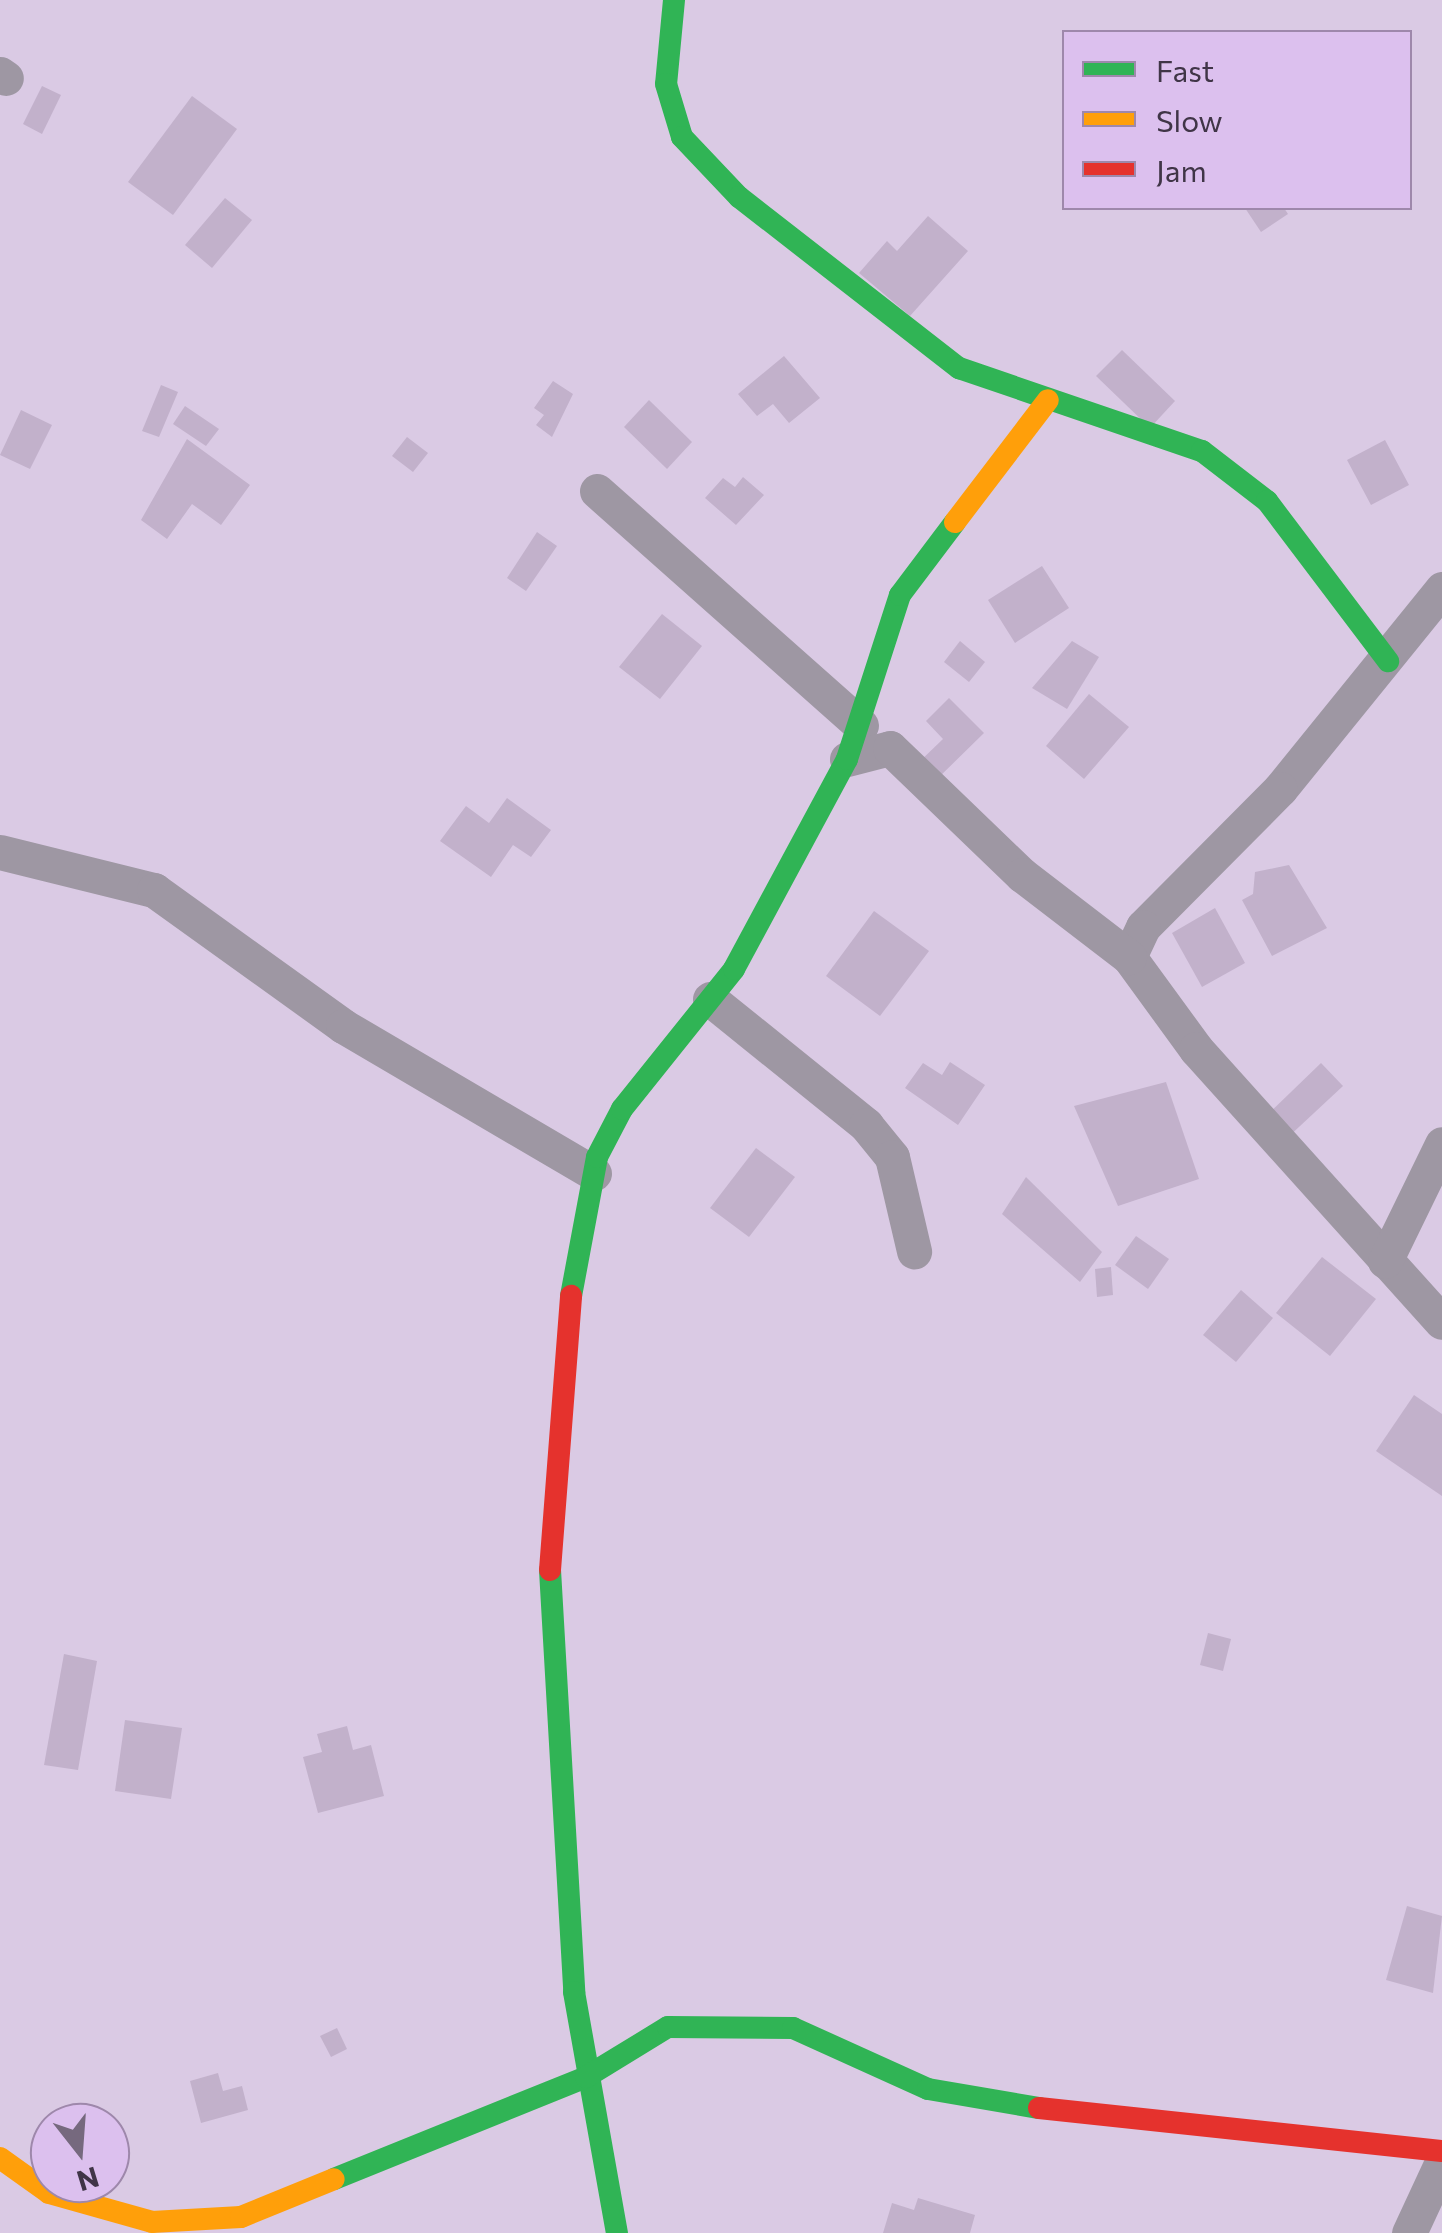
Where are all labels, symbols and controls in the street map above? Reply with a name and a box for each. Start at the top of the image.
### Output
legend [1062,30,1412,210]
text: Fast [1156,51,1214,88]
text: Slow [1156,101,1223,138]
text: Jam [1156,151,1207,188]
north arrow [30,2103,130,2203]
text: N [73,2160,103,2199]

